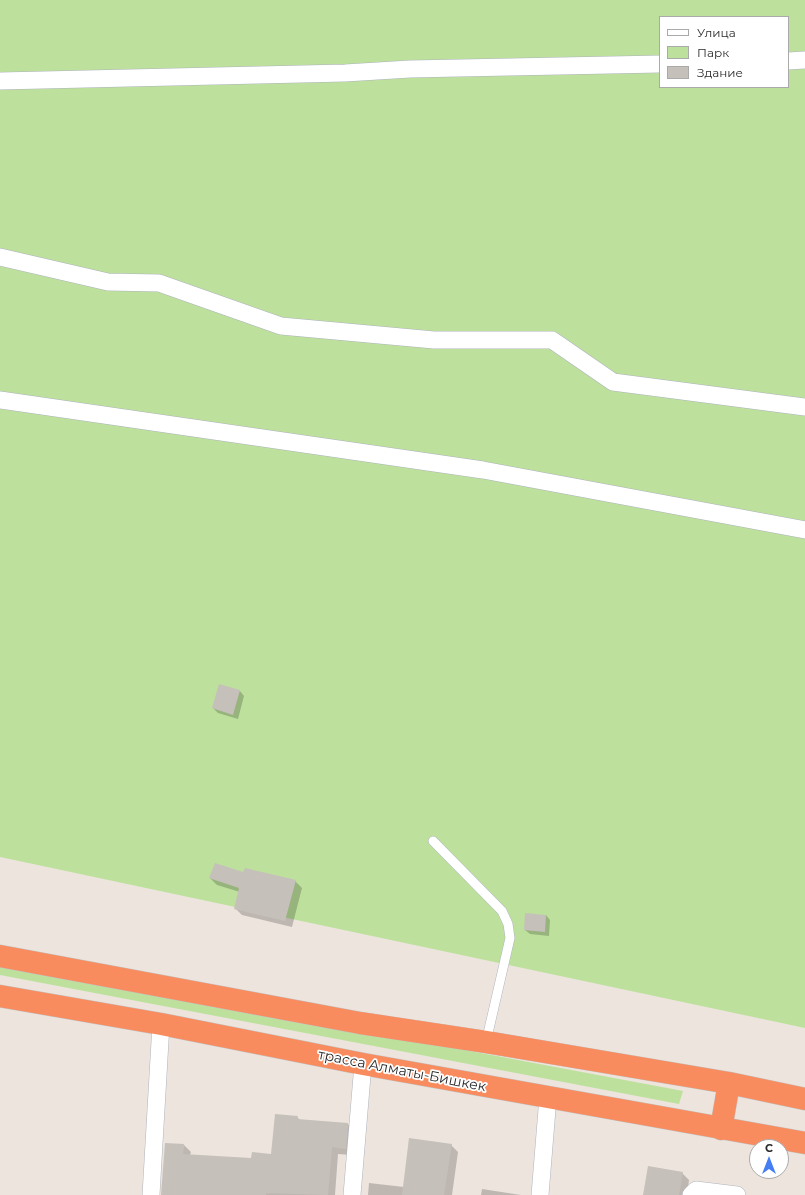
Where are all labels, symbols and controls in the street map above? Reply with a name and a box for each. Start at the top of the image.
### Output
legend [659,16,789,88]
text: Улица [697,25,736,40]
text: Парк [697,45,729,60]
text: Здание [697,65,743,80]
street label: трасса Алматы-Бишкек [317,1046,487,1096]
north arrow [749,1139,789,1179]
text: С [765,1141,773,1155]

